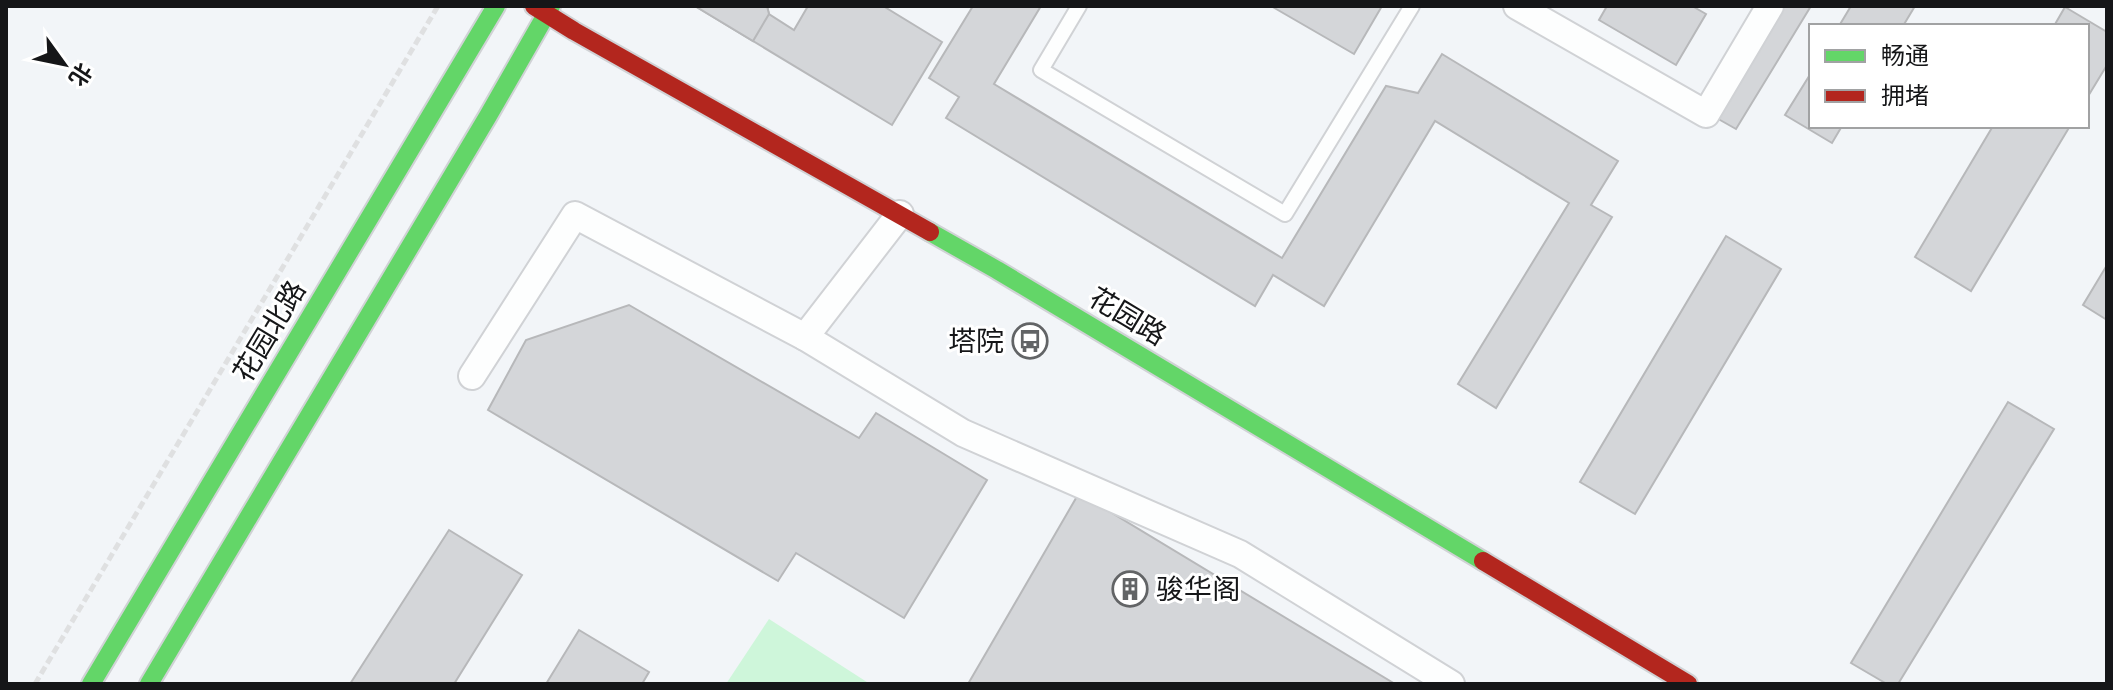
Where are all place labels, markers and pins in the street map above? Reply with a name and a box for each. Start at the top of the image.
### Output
place label: 塔院 [948,321,1004,359]
bus stop icon: 塔院 [1011,322,1049,360]
place label: 骏华阁 [1156,569,1240,607]
building icon: 骏华阁 [1111,570,1149,608]

